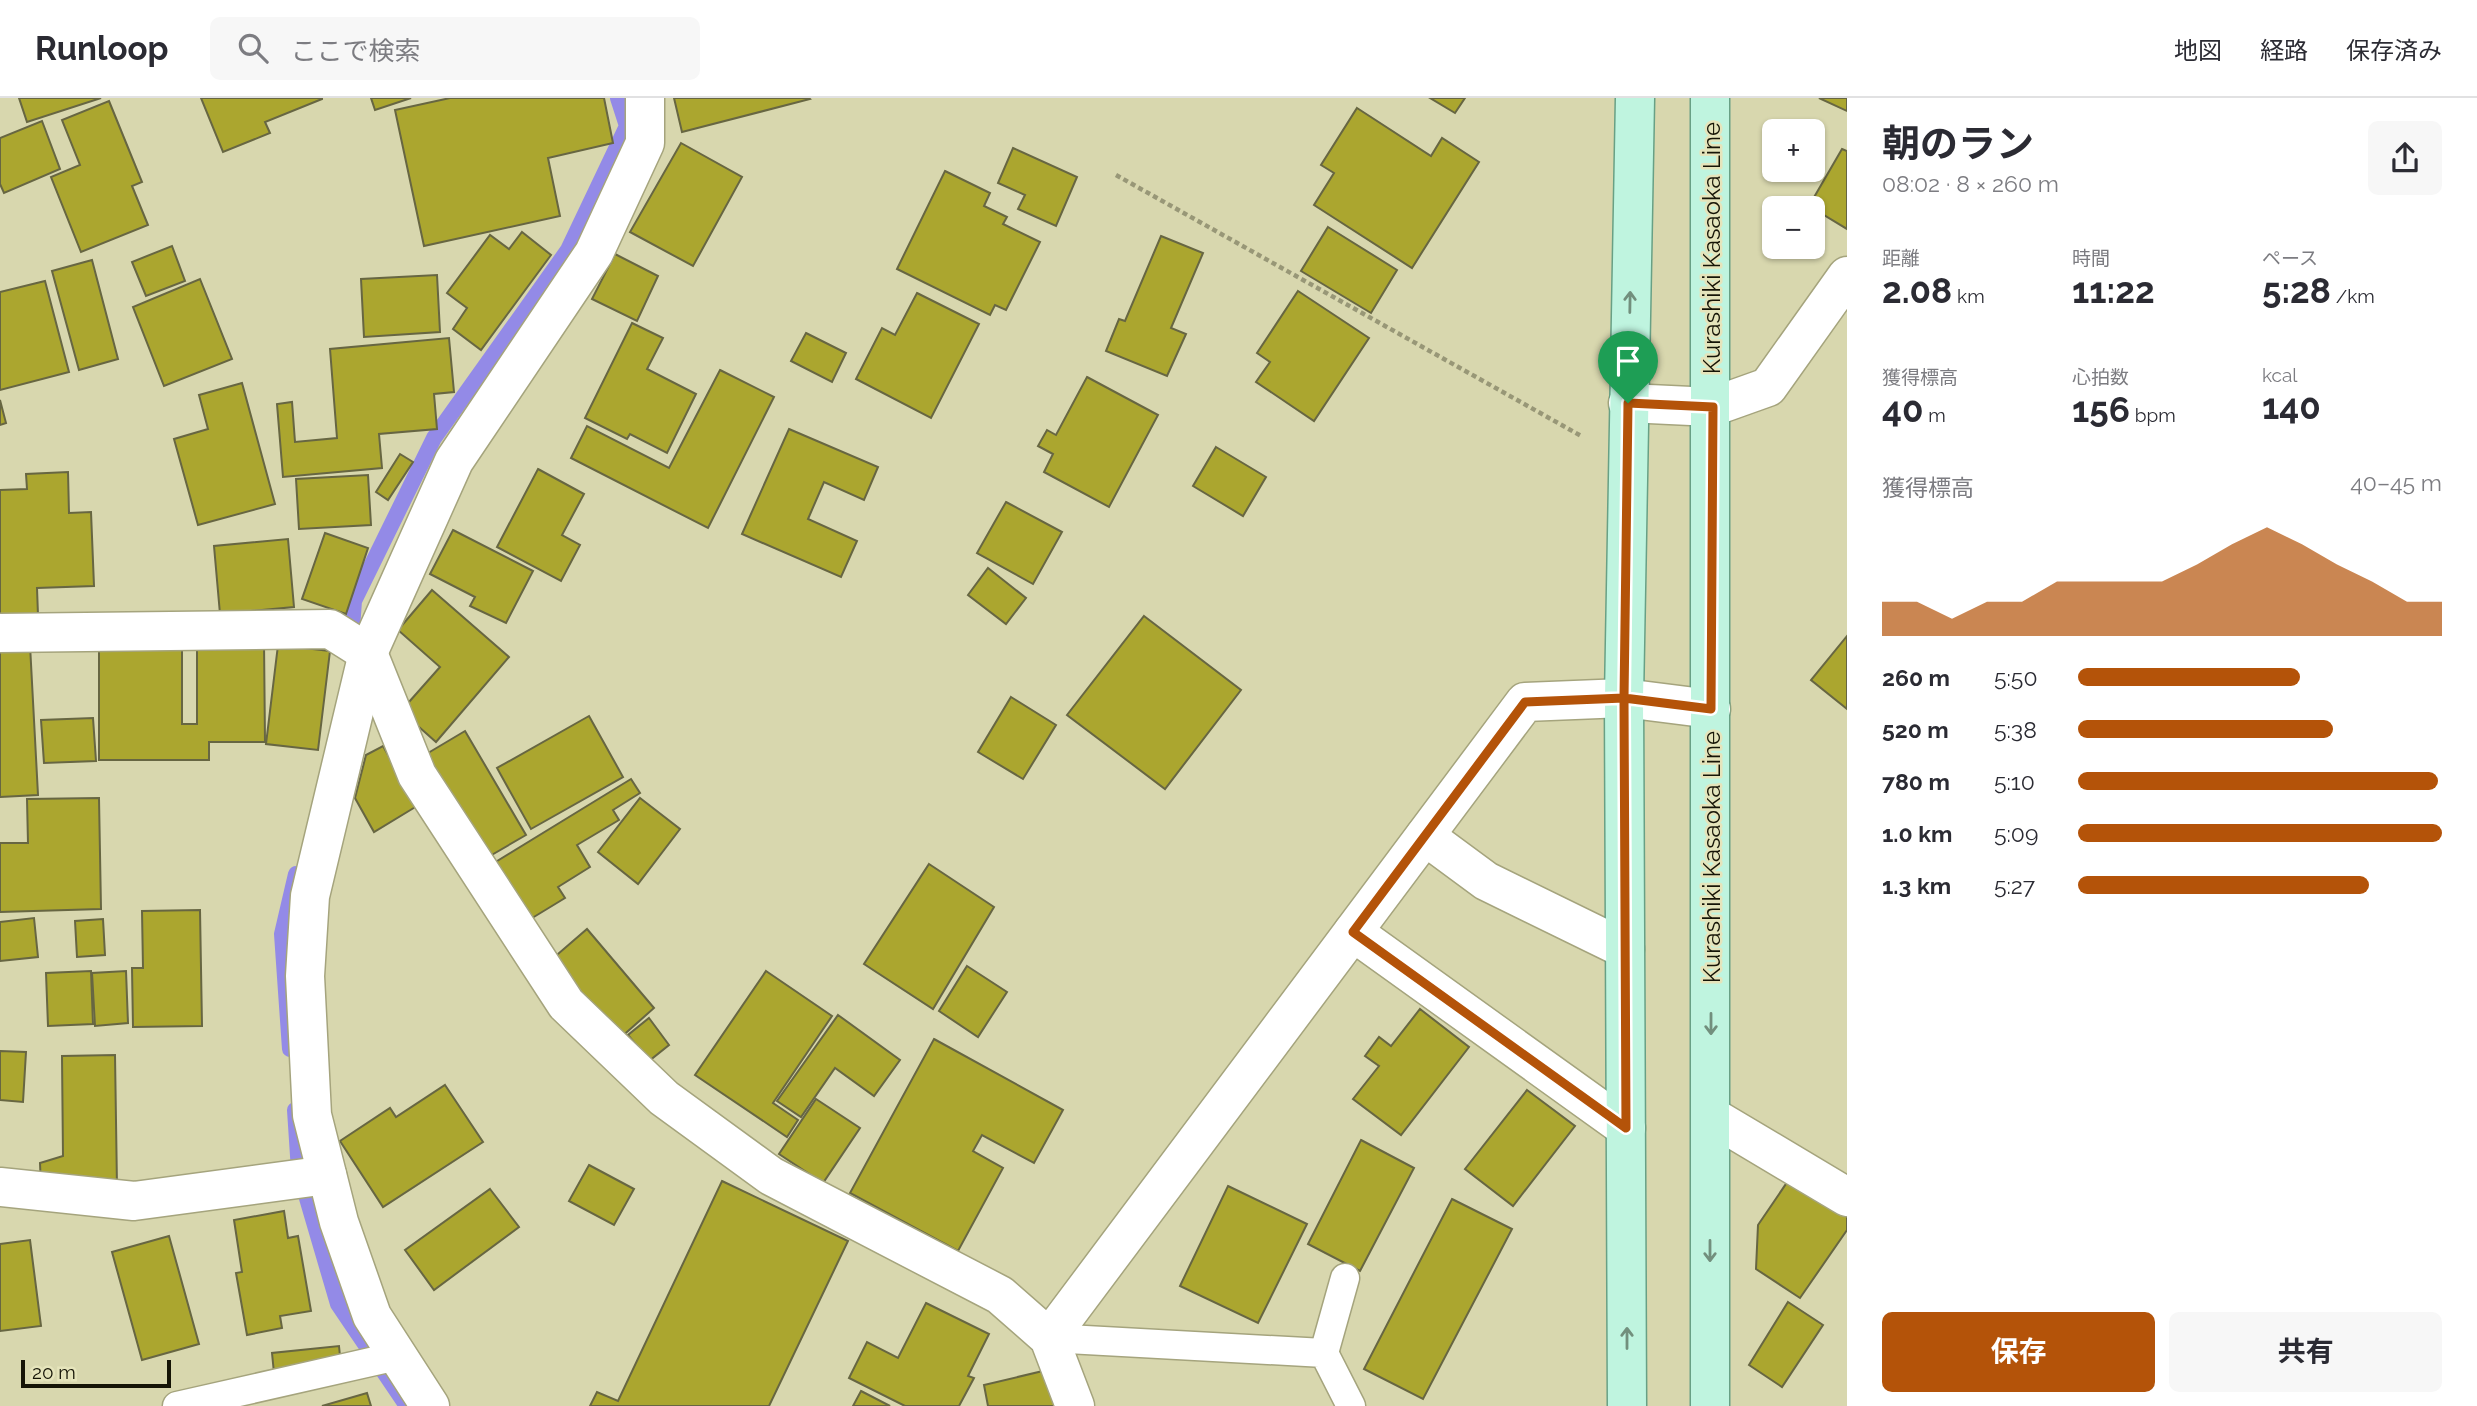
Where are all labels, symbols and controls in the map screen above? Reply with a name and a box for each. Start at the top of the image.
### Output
search box [210,17,700,80]
text: Runloop [35,29,168,68]
icon: search [234,29,272,67]
text: ここで検索 [290,36,420,66]
text: 地図 [2174,36,2222,65]
text: 経路 [2260,36,2308,65]
text: 保存済み [2346,36,2442,65]
map controls [1762,119,1825,259]
button: + [1762,119,1825,182]
text: 朝のラン [1882,121,2034,166]
button: share [2368,121,2442,195]
street label: Kurashiki Kasaoka Line [1697,122,1726,374]
text: 08:02 · 8 × 260 m [1882,170,2059,197]
button: − [1762,196,1825,259]
text: 距離 [1882,247,1920,269]
text: 時間 [2072,247,2110,269]
text: ペース [2262,247,2318,269]
text: 2.08 [1882,270,1952,311]
text: 11:22 [2072,270,2155,311]
text: 5:28 [2262,270,2331,311]
text: km [1952,285,1985,307]
text: /km [2331,285,2375,307]
one-way arrow [1624,291,1637,314]
pin [1598,331,1658,403]
icon: arrive [1609,342,1647,380]
text: kcal [2262,364,2298,386]
text: 獲得標高 [1882,366,1958,388]
text: 心拍数 [2072,366,2129,388]
text: 140 [2262,386,2321,427]
text: 40 [1882,389,1923,430]
text: 156 [2072,389,2130,430]
text: m [1923,404,1946,426]
text: bpm [2130,404,2176,426]
text: 40–45 m [2350,469,2442,496]
text: 獲得標高 [1882,474,1974,501]
text: 260 m [1882,664,1950,691]
text: 5:50 [1994,664,2037,691]
text: 520 m [1882,716,1949,743]
text: 5:38 [1994,716,2037,743]
street label: Kurashiki Kasaoka Line [1697,731,1726,983]
text: 780 m [1882,768,1950,795]
text: 5:10 [1994,768,2035,795]
text: 1.0 km [1882,820,1952,847]
text: 5:09 [1994,820,2038,847]
text: 1.3 km [1882,872,1951,899]
text: 5:27 [1994,872,2035,899]
one-way arrow [1704,1012,1718,1035]
one-way arrow [1703,1239,1717,1262]
button: 保存 [1882,1312,2155,1392]
button: 共有 [2169,1312,2442,1392]
one-way arrow [1620,1327,1634,1350]
scale bar [21,1357,172,1389]
text: 20 m [32,1361,76,1383]

